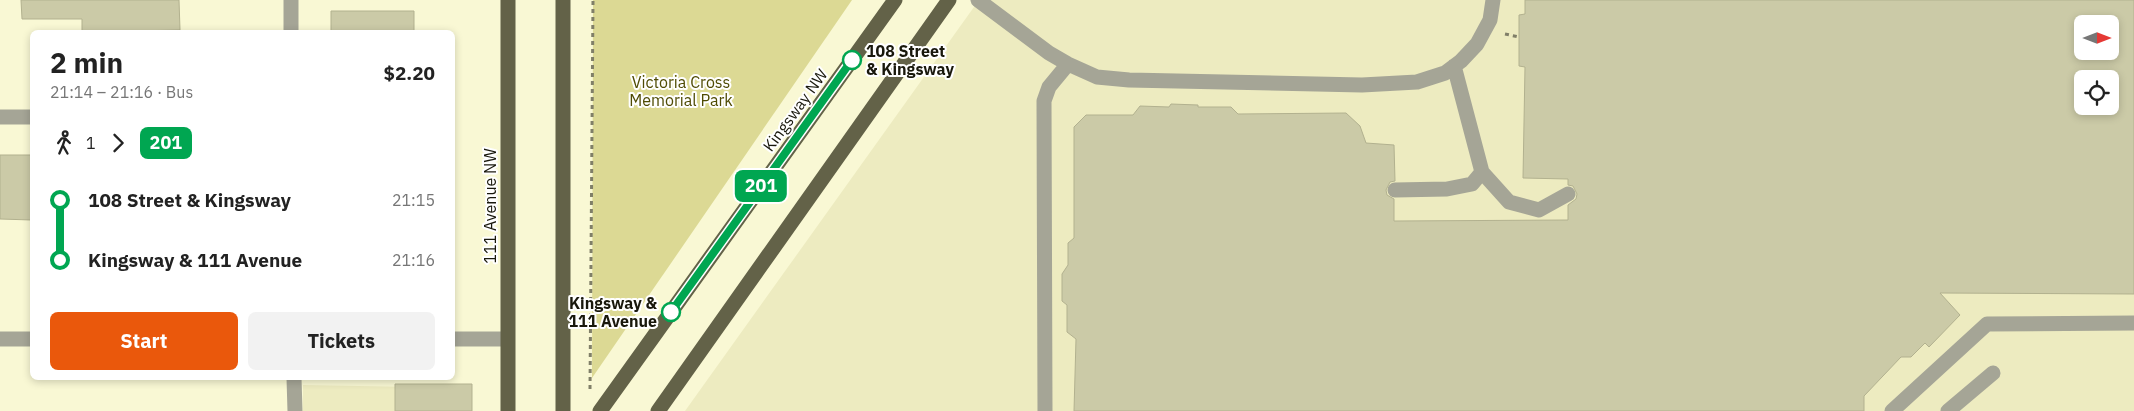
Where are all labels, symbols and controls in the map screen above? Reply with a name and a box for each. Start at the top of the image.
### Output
north arrow [2074,15,2119,60]
map controls [2074,15,2119,115]
place label: 108 Street & Kingsway [866,41,954,79]
text: 2 min [50,44,123,81]
marker: 108 Street & Kingsway [842,50,862,70]
text: $2.20 [383,61,435,85]
street label: Kingsway NW [758,65,832,155]
button: locate [2074,70,2119,115]
park label: Victoria Cross Memorial Park [629,72,733,110]
text: 21:14 – 21:16 · Bus [50,82,193,102]
icon: walk [50,129,78,157]
icon: forward [104,129,132,157]
text: 201 [150,131,182,154]
text: 1 [86,133,96,153]
street label: 111 Avenue NW [480,148,500,264]
line badge: 201 [732,170,790,202]
text: 201 [745,174,777,197]
text: 108 Street & Kingsway [88,188,291,212]
text: 21:15 [392,190,435,210]
text: Kingsway & 111 Avenue [88,248,302,272]
text: 21:16 [392,250,435,270]
place label: Kingsway & 111 Avenue [568,293,657,331]
marker: Kingsway & 111 Avenue [661,302,681,322]
button: Start [50,312,238,370]
button: Tickets [248,312,435,370]

